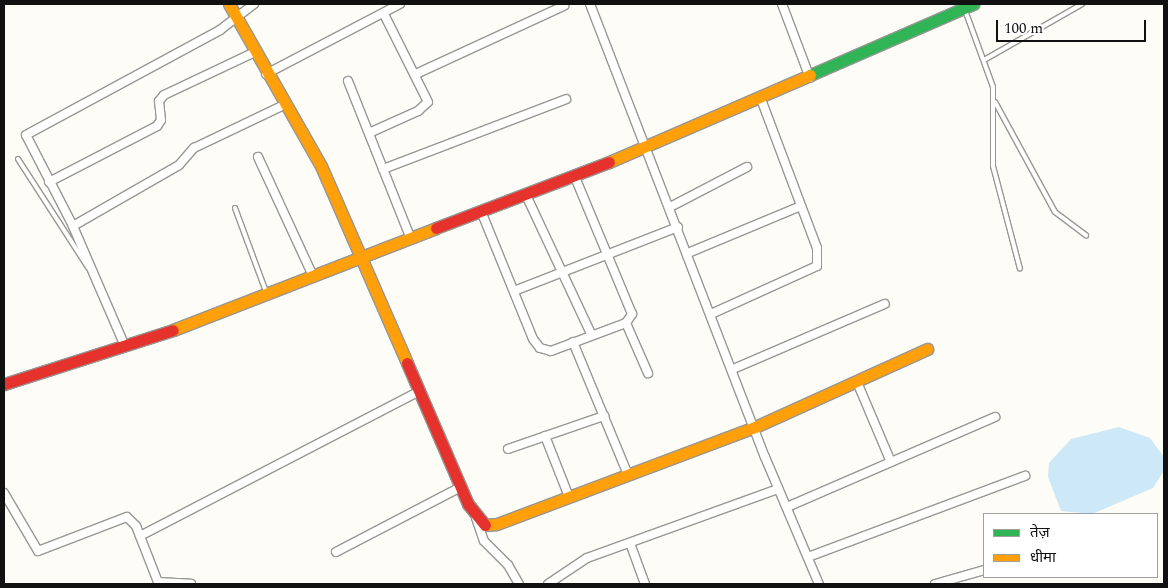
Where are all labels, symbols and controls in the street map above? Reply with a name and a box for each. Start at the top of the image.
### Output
scale bar [998,10,1148,42]
text: 100 m [1004,17,1043,40]
legend [983,513,1158,578]
text: तेज़ [1030,521,1050,544]
text: धीमा [1030,546,1056,569]

